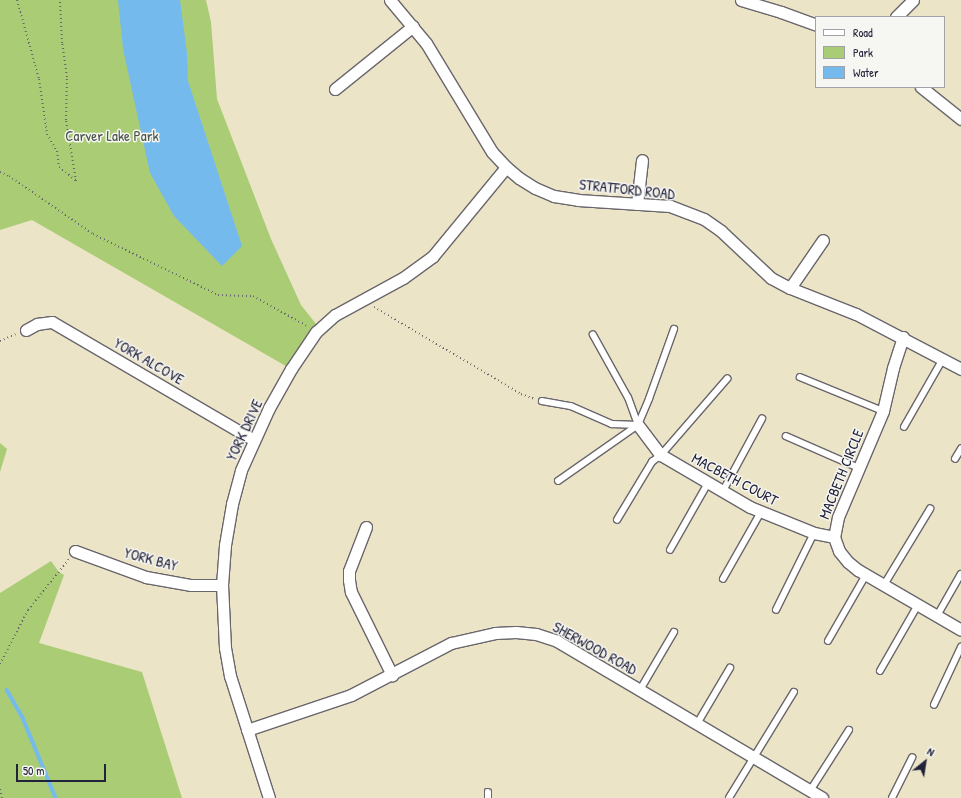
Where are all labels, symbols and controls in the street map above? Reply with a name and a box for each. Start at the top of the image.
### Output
legend [815,16,945,88]
text: Road [853,24,873,41]
text: Park [853,44,873,61]
text: Water [853,64,879,81]
park label: Carver Lake Park [65,127,159,145]
street label: STRATFORD ROAD [578,175,676,203]
street label: YORK ALCOVE [111,334,187,388]
street label: YORK DRIVE [222,396,266,464]
street label: MACBETH CIRCLE [815,427,867,521]
street label: MACBETH COURT [689,449,781,509]
street label: YORK BAY [122,543,180,575]
street label: SHERWOOD ROAD [550,617,640,679]
north arrow [905,742,945,782]
text: N [925,744,937,759]
scale bar [18,756,108,782]
text: 50 m [23,762,44,779]

